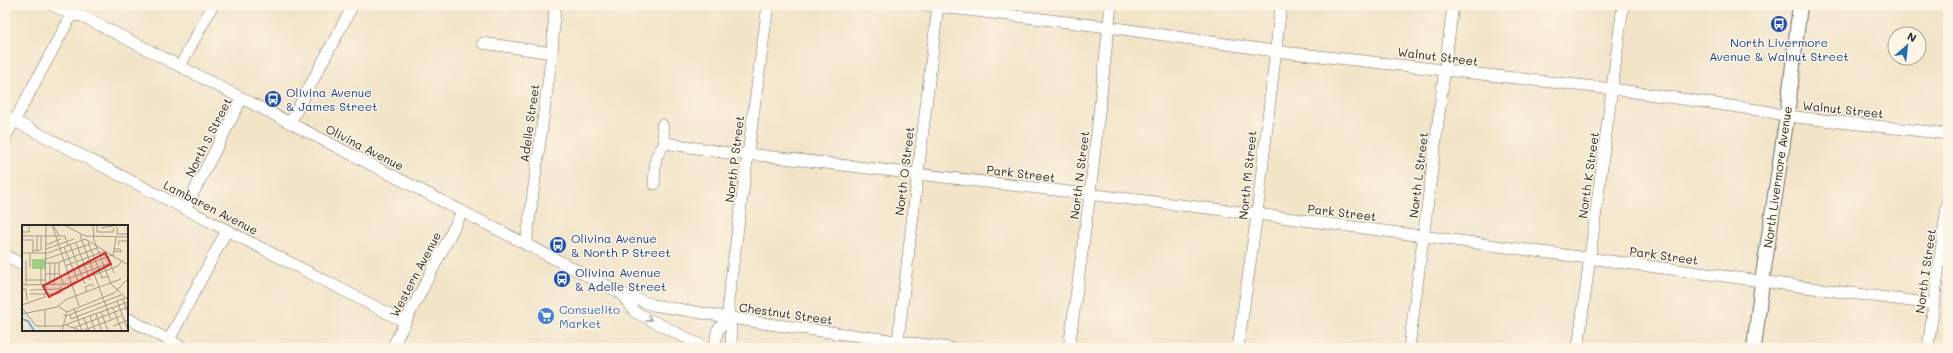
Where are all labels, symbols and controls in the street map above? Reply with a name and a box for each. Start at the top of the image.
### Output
bus stop icon: North Livermore Avenue & Walnut Street [1769,14,1789,34]
north arrow [1887,26,1927,66]
text: N [1905,28,1919,45]
place label: North Livermore Avenue & Walnut Street [1709,34,1849,64]
street label: Walnut Street [1397,43,1479,69]
street label: Adelle Street [516,83,542,163]
place label: Olivina Avenue & James Street [286,84,377,114]
bus stop icon: Olivina Avenue & James Street [263,89,283,109]
street label: North S Street [181,95,235,179]
street label: Walnut Street [1802,97,1884,121]
street label: North Livermore Avenue [1759,105,1795,249]
street label: North P Street [721,115,747,203]
street label: Olivina Avenue [323,120,407,174]
street label: North O Street [891,126,917,216]
street label: North N Street [1066,130,1092,220]
street label: North M Street [1234,130,1260,220]
street label: North L Street [1405,131,1431,219]
street label: North K Street [1574,131,1602,219]
street label: Park Street [986,161,1056,185]
street label: Lambaren Avenue [161,176,261,238]
street label: Park Street [1307,200,1377,224]
inset map [22,225,128,331]
street label: North I Street [1911,228,1939,314]
street label: Western Avenue [386,229,444,319]
place label: Olivina Avenue & North P Street [571,230,671,260]
bus stop icon: Olivina Avenue & North P Street [548,235,568,255]
street label: Park Street [1629,242,1699,268]
place label: Olivina Avenue & Adelle Street [575,264,666,294]
bus stop icon: Olivina Avenue & Adelle Street [552,269,572,289]
street label: Chestnut Street [738,299,834,327]
place label: Consuelito Market [559,301,620,331]
supermarket icon: Consuelito Market [536,306,556,326]
one-way arrow [645,314,652,322]

